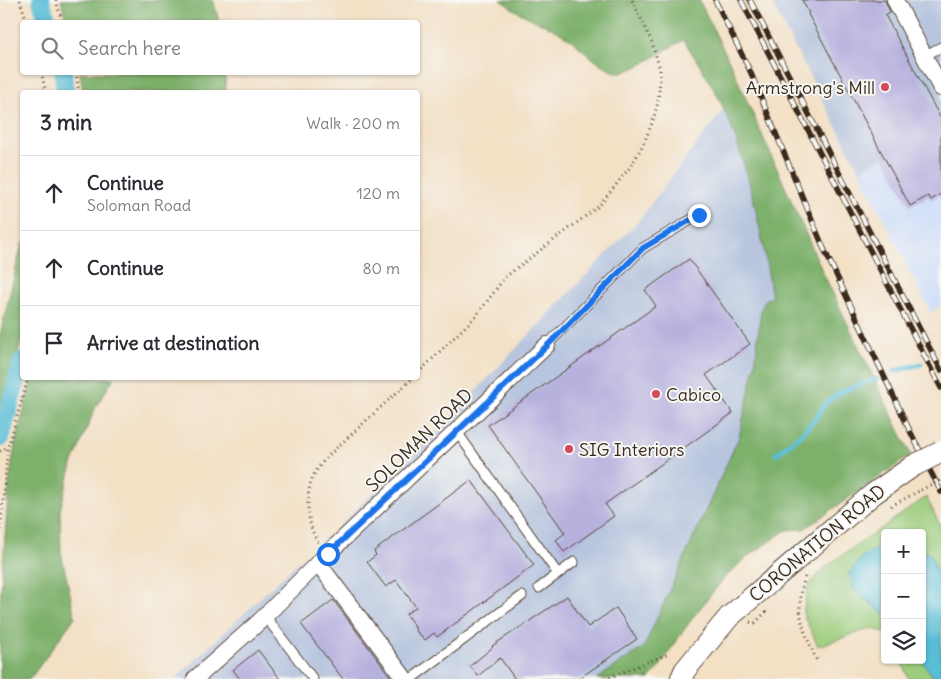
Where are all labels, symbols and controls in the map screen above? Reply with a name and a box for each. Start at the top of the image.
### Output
search box [20,20,420,75]
icon: search [38,34,66,62]
text: Search here [78,36,181,60]
place label: Armstrong's Mill [746,76,875,99]
marker: Armstrong's Mill [879,81,891,93]
text: 3 min [40,109,92,136]
text: Walk · 200 m [306,113,400,133]
text: Continue [87,171,164,195]
icon: ahead [40,179,68,207]
text: 120 m [357,183,400,203]
text: Soloman Road [87,195,191,215]
route end [688,204,711,227]
icon: ahead [40,254,68,282]
text: Continue [87,256,164,280]
text: 80 m [362,258,400,278]
icon: arrive [40,329,68,357]
text: Arrive at destination [87,331,260,355]
street label: SOLOMAN ROAD [361,383,477,497]
place label: Cabico [666,383,721,406]
marker: Cabico [650,388,662,400]
place label: SIG Interiors [579,438,684,461]
marker: SIG Interiors [563,443,575,455]
street label: CORONATION ROAD [744,479,890,607]
map controls [881,529,926,664]
button: + [881,529,926,574]
route start [317,543,340,566]
button: − [881,574,926,619]
button: layers [881,619,926,664]

